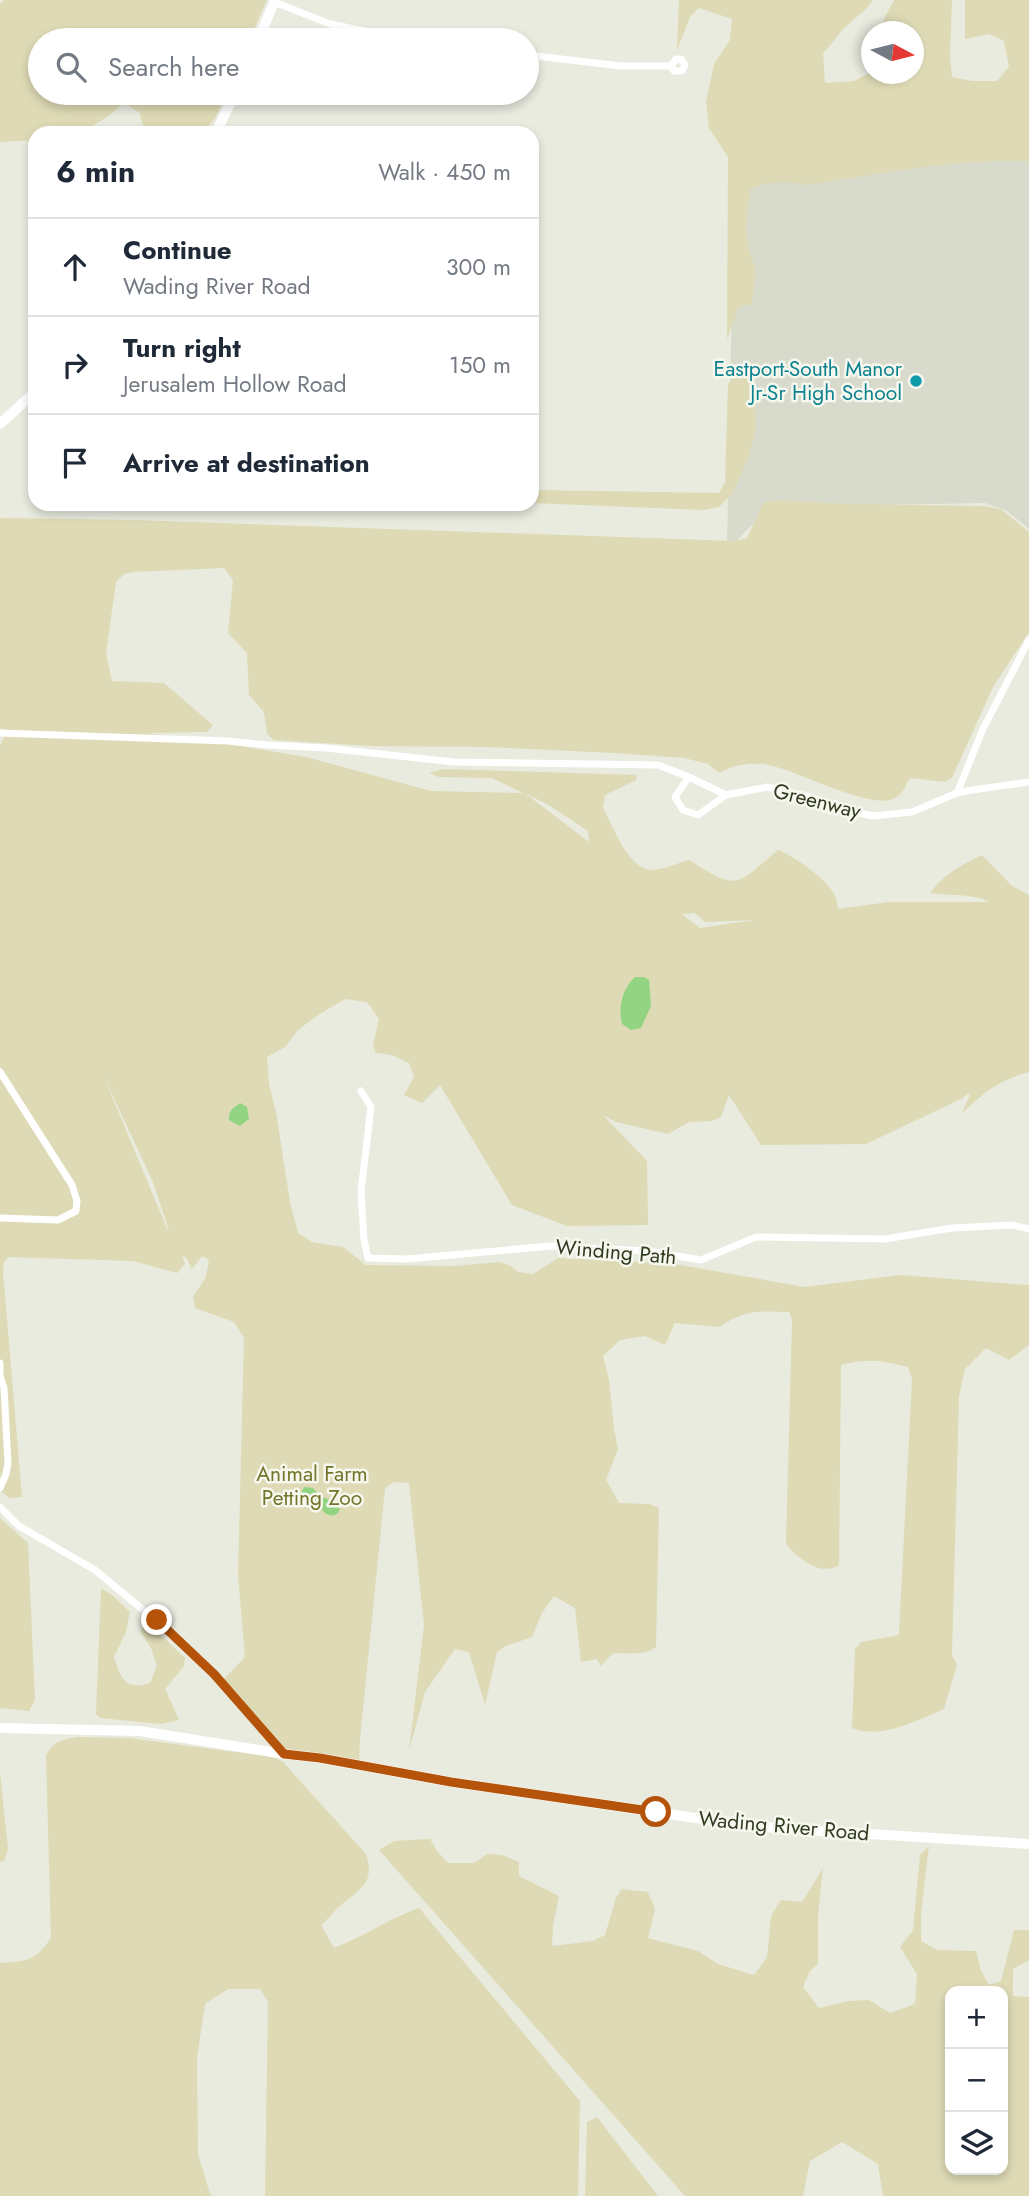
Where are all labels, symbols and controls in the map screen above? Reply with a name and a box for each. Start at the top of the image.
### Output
north arrow [861,21,924,84]
search box [28,28,539,105]
icon: search [52,48,90,86]
text: Search here [108,48,240,86]
text: 6 min [56,150,135,193]
text: Walk · 450 m [378,155,511,189]
text: Continue [123,231,232,269]
icon: ahead [56,248,94,286]
text: 300 m [446,250,511,284]
text: Wading River Road [123,269,311,303]
text: Turn right [123,329,241,367]
icon: right [56,346,94,384]
text: 150 m [449,348,511,382]
place label: Eastport-South Manor Jr-Sr High School [714,354,903,408]
text: Jerusalem Hollow Road [123,367,347,401]
marker: Eastport-South Manor Jr-Sr High School [908,373,924,389]
icon: arrive [56,444,94,482]
text: Arrive at destination [123,444,370,482]
street label: Greenway [770,776,865,827]
street label: Winding Path [554,1232,678,1272]
park label: Animal Farm Petting Zoo [256,1459,368,1513]
route end [141,1604,172,1635]
route start [640,1796,671,1827]
street label: Wading River Road [697,1804,871,1848]
map controls [945,1986,1008,2175]
button: + [945,1986,1008,2049]
button: − [945,2049,1008,2112]
button: layers [945,2112,1008,2175]

